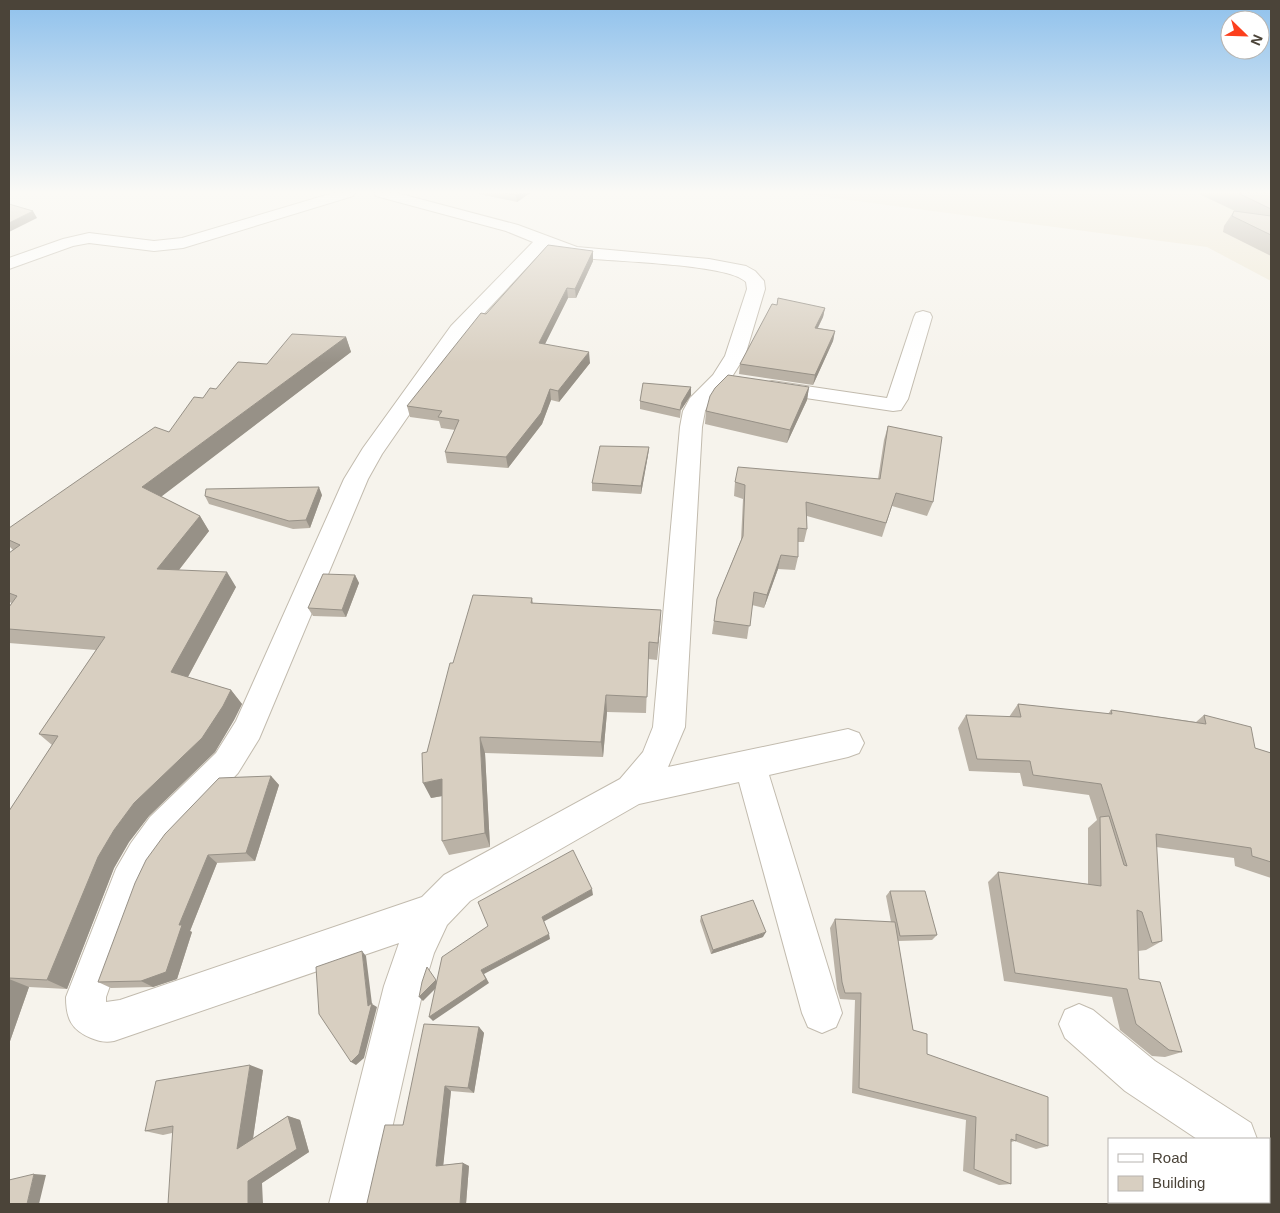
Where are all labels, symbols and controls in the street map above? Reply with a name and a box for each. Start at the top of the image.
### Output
north arrow [1220,10,1270,60]
text: N [1248,32,1266,48]
legend [1108,1138,1270,1203]
text: Road [1152,1149,1188,1166]
text: Building [1152,1174,1205,1191]

